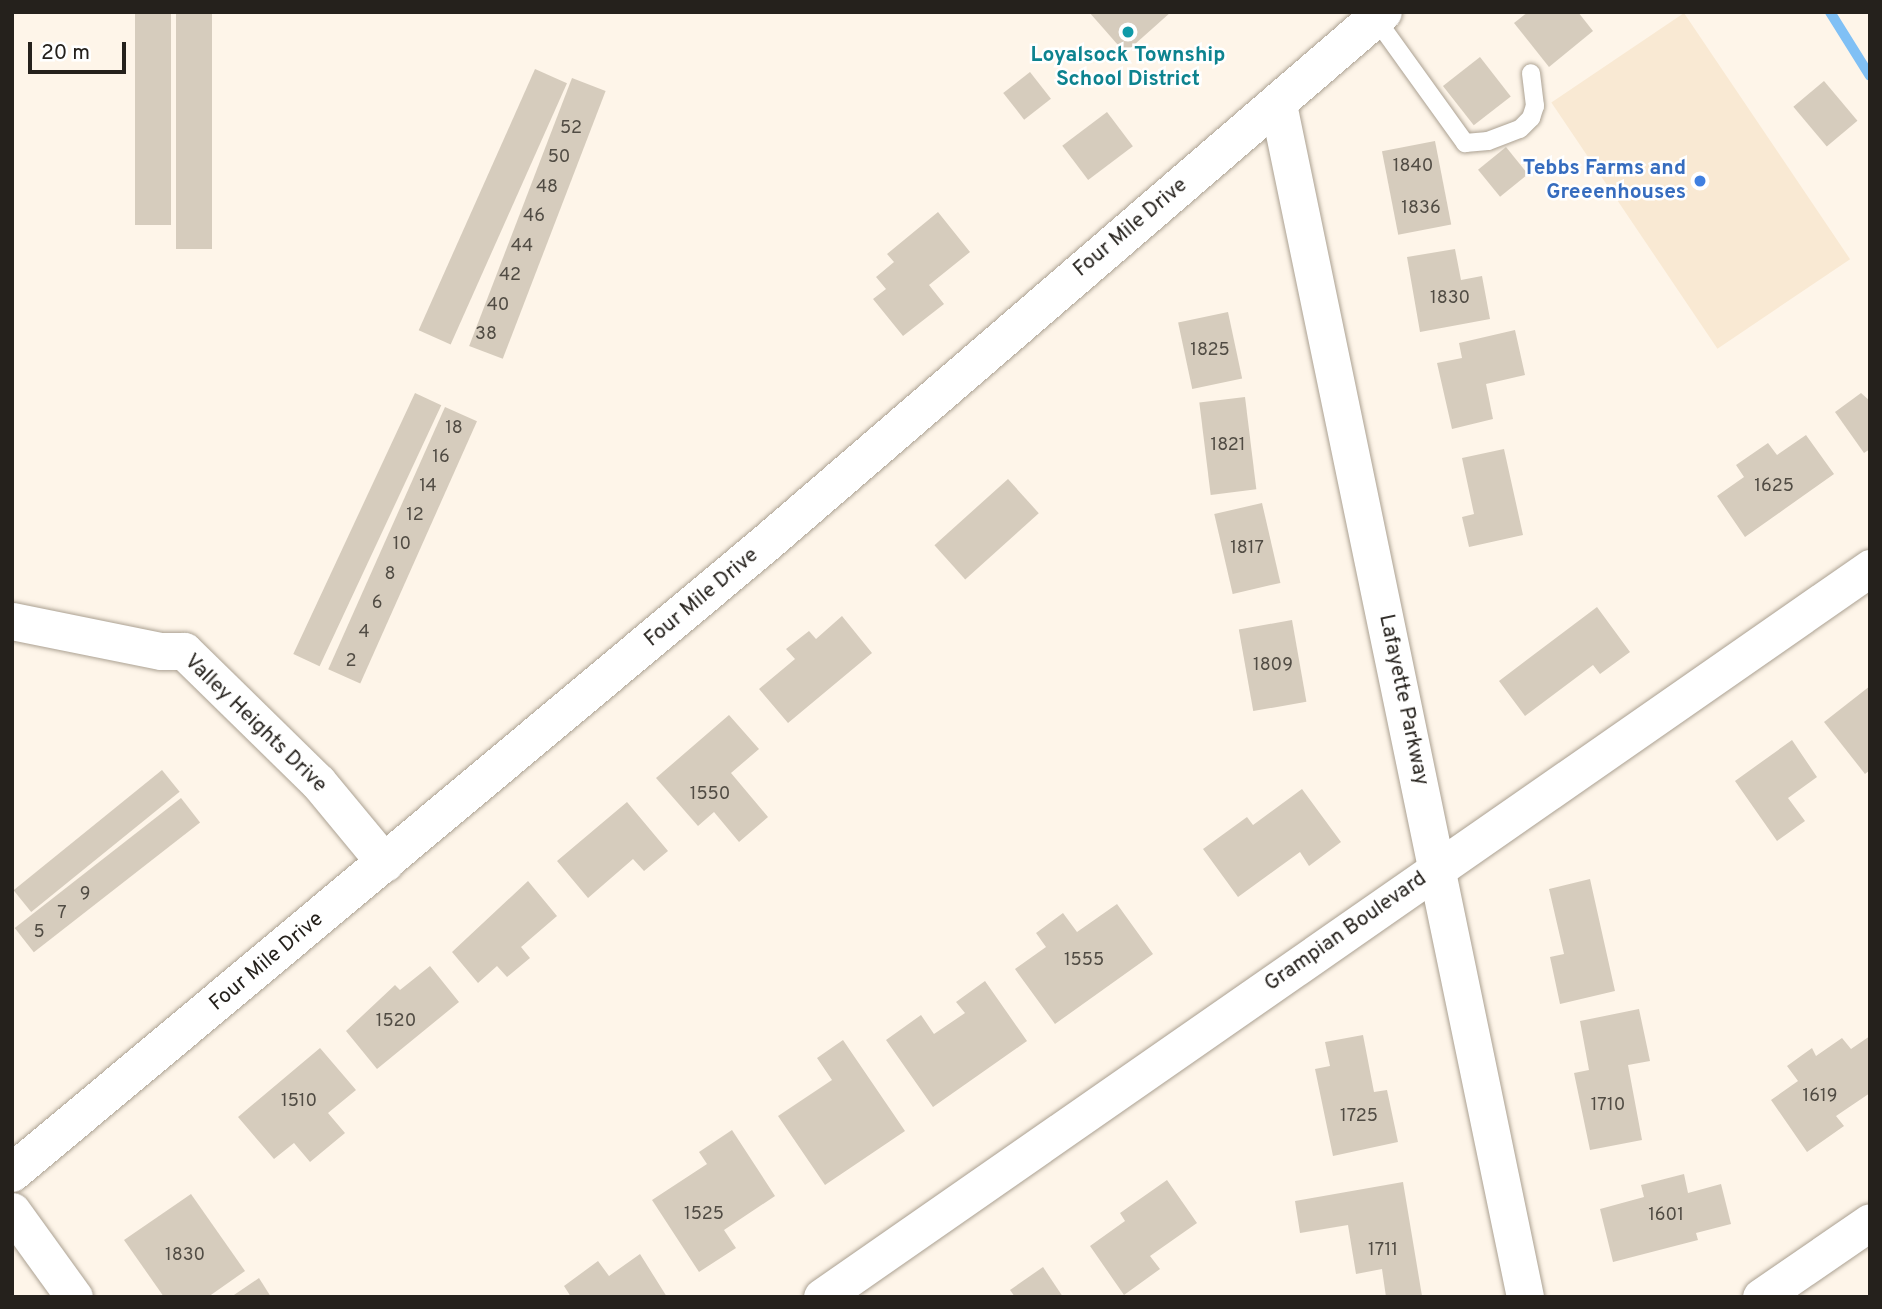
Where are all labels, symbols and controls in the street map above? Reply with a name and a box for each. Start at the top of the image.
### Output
marker: Loyalsock Township School District [1120,24,1136,40]
scale bar [32,28,130,72]
text: 20 m [41,40,90,67]
place label: Loyalsock Township School District [1031,43,1225,93]
house number: 52 [560,118,582,140]
house number: 50 [548,147,570,169]
house number: 1840 [1393,156,1433,178]
place label: Tebbs Farms and Greeenhouses [1523,156,1686,206]
street label: Four Mile Drive [1069,173,1193,283]
marker: Tebbs Farms and Greeenhouses [1692,173,1708,189]
house number: 48 [536,177,558,199]
house number: 1836 [1401,198,1441,220]
house number: 46 [523,206,545,228]
house number: 44 [511,236,533,258]
house number: 42 [499,265,521,287]
house number: 1830 [1430,288,1470,310]
house number: 40 [487,295,509,317]
house number: 38 [475,324,497,346]
house number: 1825 [1190,340,1230,362]
house number: 18 [445,418,463,440]
house number: 1821 [1210,435,1246,457]
house number: 16 [432,447,450,469]
house number: 14 [419,476,437,498]
house number: 1625 [1754,476,1794,498]
house number: 12 [406,505,424,527]
house number: 10 [393,534,411,556]
house number: 1817 [1230,538,1264,560]
street label: Four Mile Drive [640,543,764,653]
house number: 8 [385,564,395,586]
house number: 6 [372,593,382,615]
street label: Lafayette Parkway [1373,612,1433,788]
house number: 4 [358,622,370,644]
street label: Valley Heights Drive [179,650,331,798]
house number: 2 [345,651,357,673]
house number: 1809 [1253,655,1293,677]
house number: 1550 [690,784,730,806]
street label: Grampian Boulevard [1260,867,1432,997]
house number: 9 [80,884,90,906]
house number: 7 [57,903,67,925]
street label: Four Mile Drive [205,907,329,1017]
house number: 5 [33,922,45,944]
house number: 1555 [1064,950,1104,972]
house number: 1520 [376,1011,416,1033]
house number: 1619 [1803,1086,1837,1108]
house number: 1510 [281,1091,317,1113]
house number: 1710 [1591,1095,1625,1117]
house number: 1725 [1340,1106,1378,1128]
house number: 1525 [684,1204,724,1226]
house number: 1601 [1648,1205,1684,1227]
house number: 1711 [1368,1240,1398,1262]
house number: 1830 [165,1245,205,1267]

